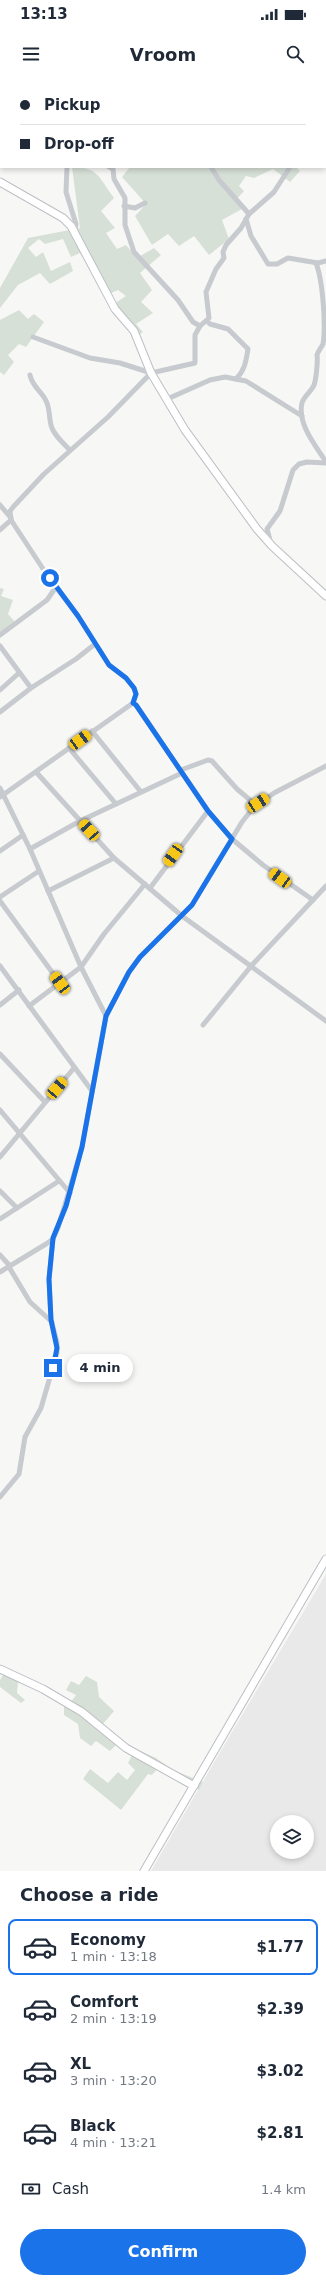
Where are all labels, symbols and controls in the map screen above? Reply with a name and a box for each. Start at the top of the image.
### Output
text: 13:13 [20,5,68,23]
icon: menu [20,43,42,65]
icon: search [284,43,306,65]
text: Vroom [130,44,196,65]
text: Pickup [44,96,100,114]
text: Drop-off [44,135,114,153]
route start [41,569,59,587]
car [67,728,93,752]
car [245,791,271,815]
car [77,817,101,843]
car [161,842,185,868]
car [267,866,293,890]
car [48,970,72,996]
car [45,1075,69,1101]
callout: 4 min [67,1354,133,1382]
route end [44,1359,62,1377]
text: 4 min [80,1360,120,1375]
map controls [270,1815,314,1859]
button: layers [270,1815,314,1859]
text: Choose a ride [20,1884,159,1905]
icon: car [22,1929,58,1965]
text: Economy [70,1931,146,1949]
text: $1.77 [257,1938,304,1956]
text: 1 min · 13:18 [70,1949,157,1964]
icon: car [22,1991,58,2027]
text: Comfort [70,1993,138,2011]
text: $2.39 [257,2000,304,2018]
text: 2 min · 13:19 [70,2011,157,2026]
icon: car [22,2053,58,2089]
text: XL [70,2055,91,2073]
text: $3.02 [257,2062,304,2080]
text: 3 min · 13:20 [70,2073,157,2088]
icon: car [22,2115,58,2151]
text: Black [70,2117,116,2135]
text: $2.81 [257,2124,304,2142]
text: 4 min · 13:21 [70,2135,157,2150]
icon: cash [20,2178,42,2200]
text: Cash [52,2180,89,2198]
text: 1.4 km [261,2182,306,2197]
button: Confirm [20,2229,306,2275]

